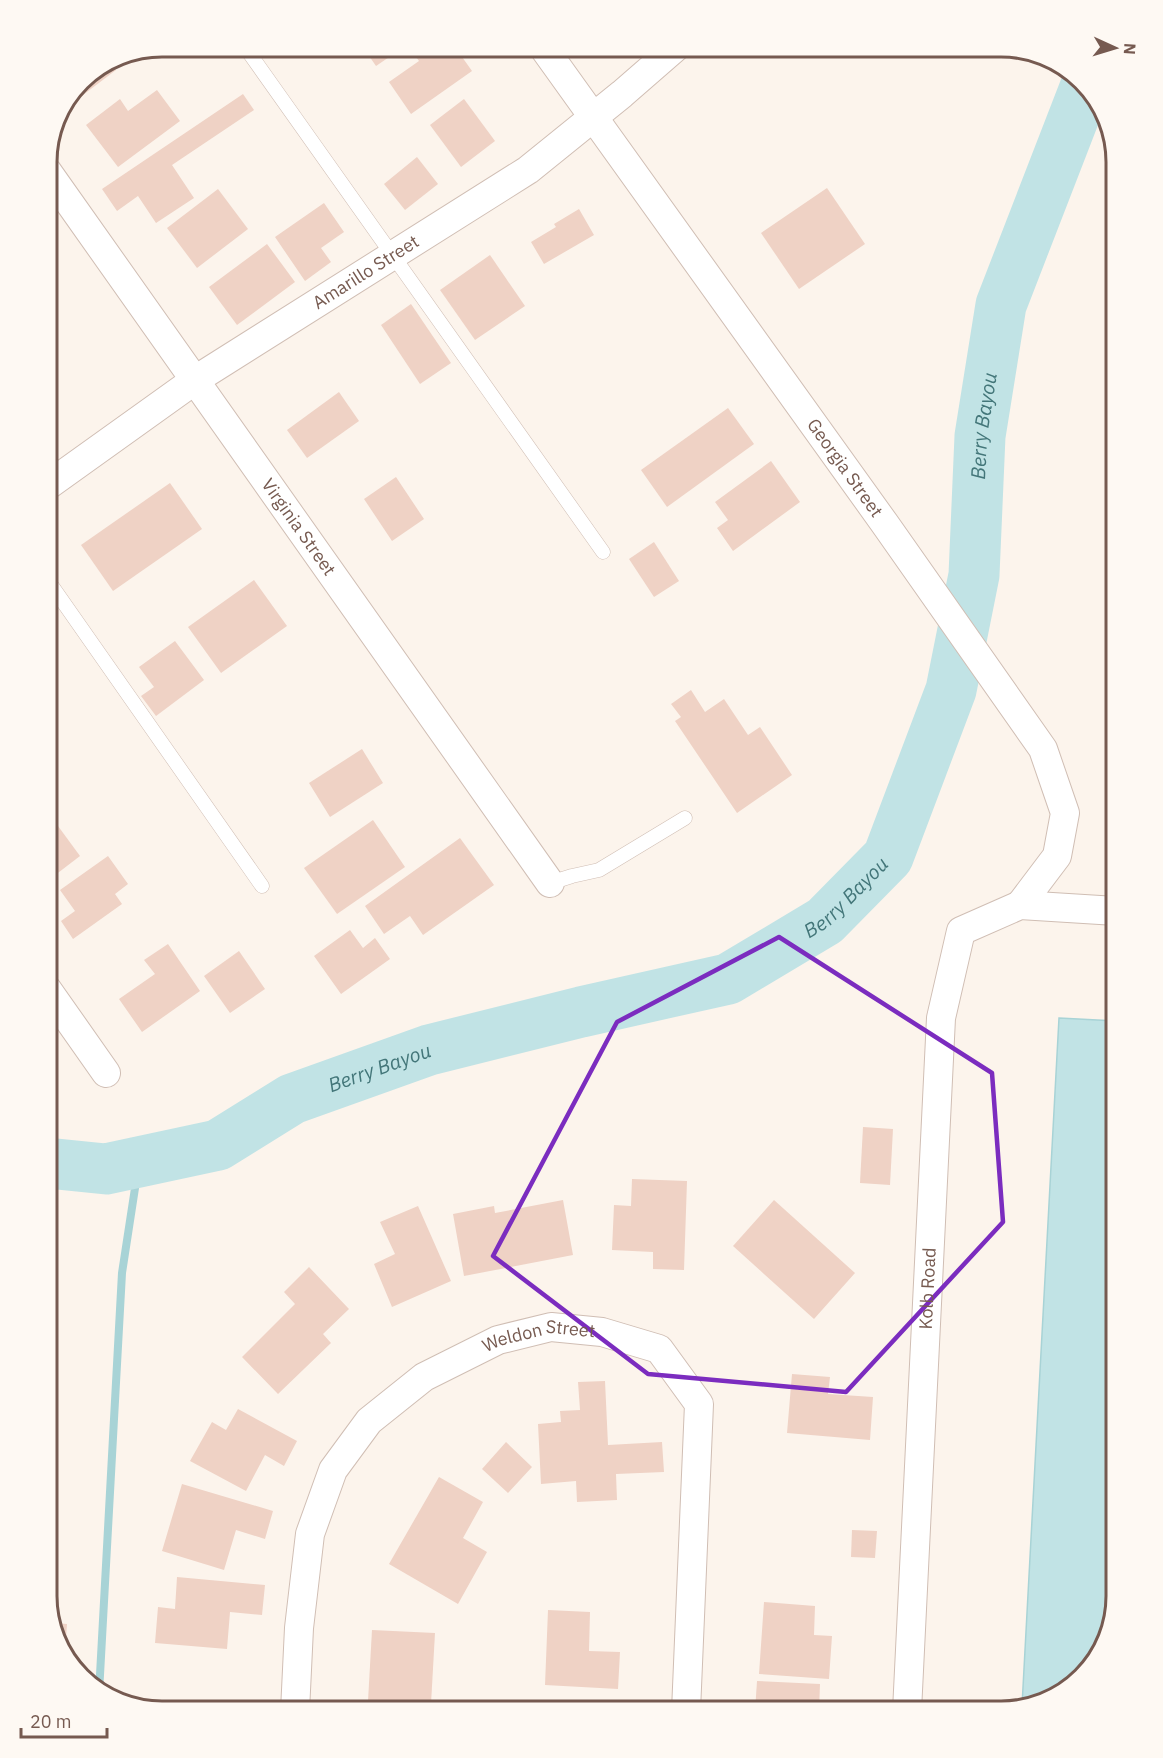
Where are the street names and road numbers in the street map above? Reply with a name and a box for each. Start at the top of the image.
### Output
street label: Amarillo Street [308,230,423,314]
street label: Georgia Street [802,414,888,522]
street label: Virginia Street [257,474,341,580]
street label: Kolb Road [914,1247,941,1330]
street label: Weldon Street [478,1315,596,1357]

